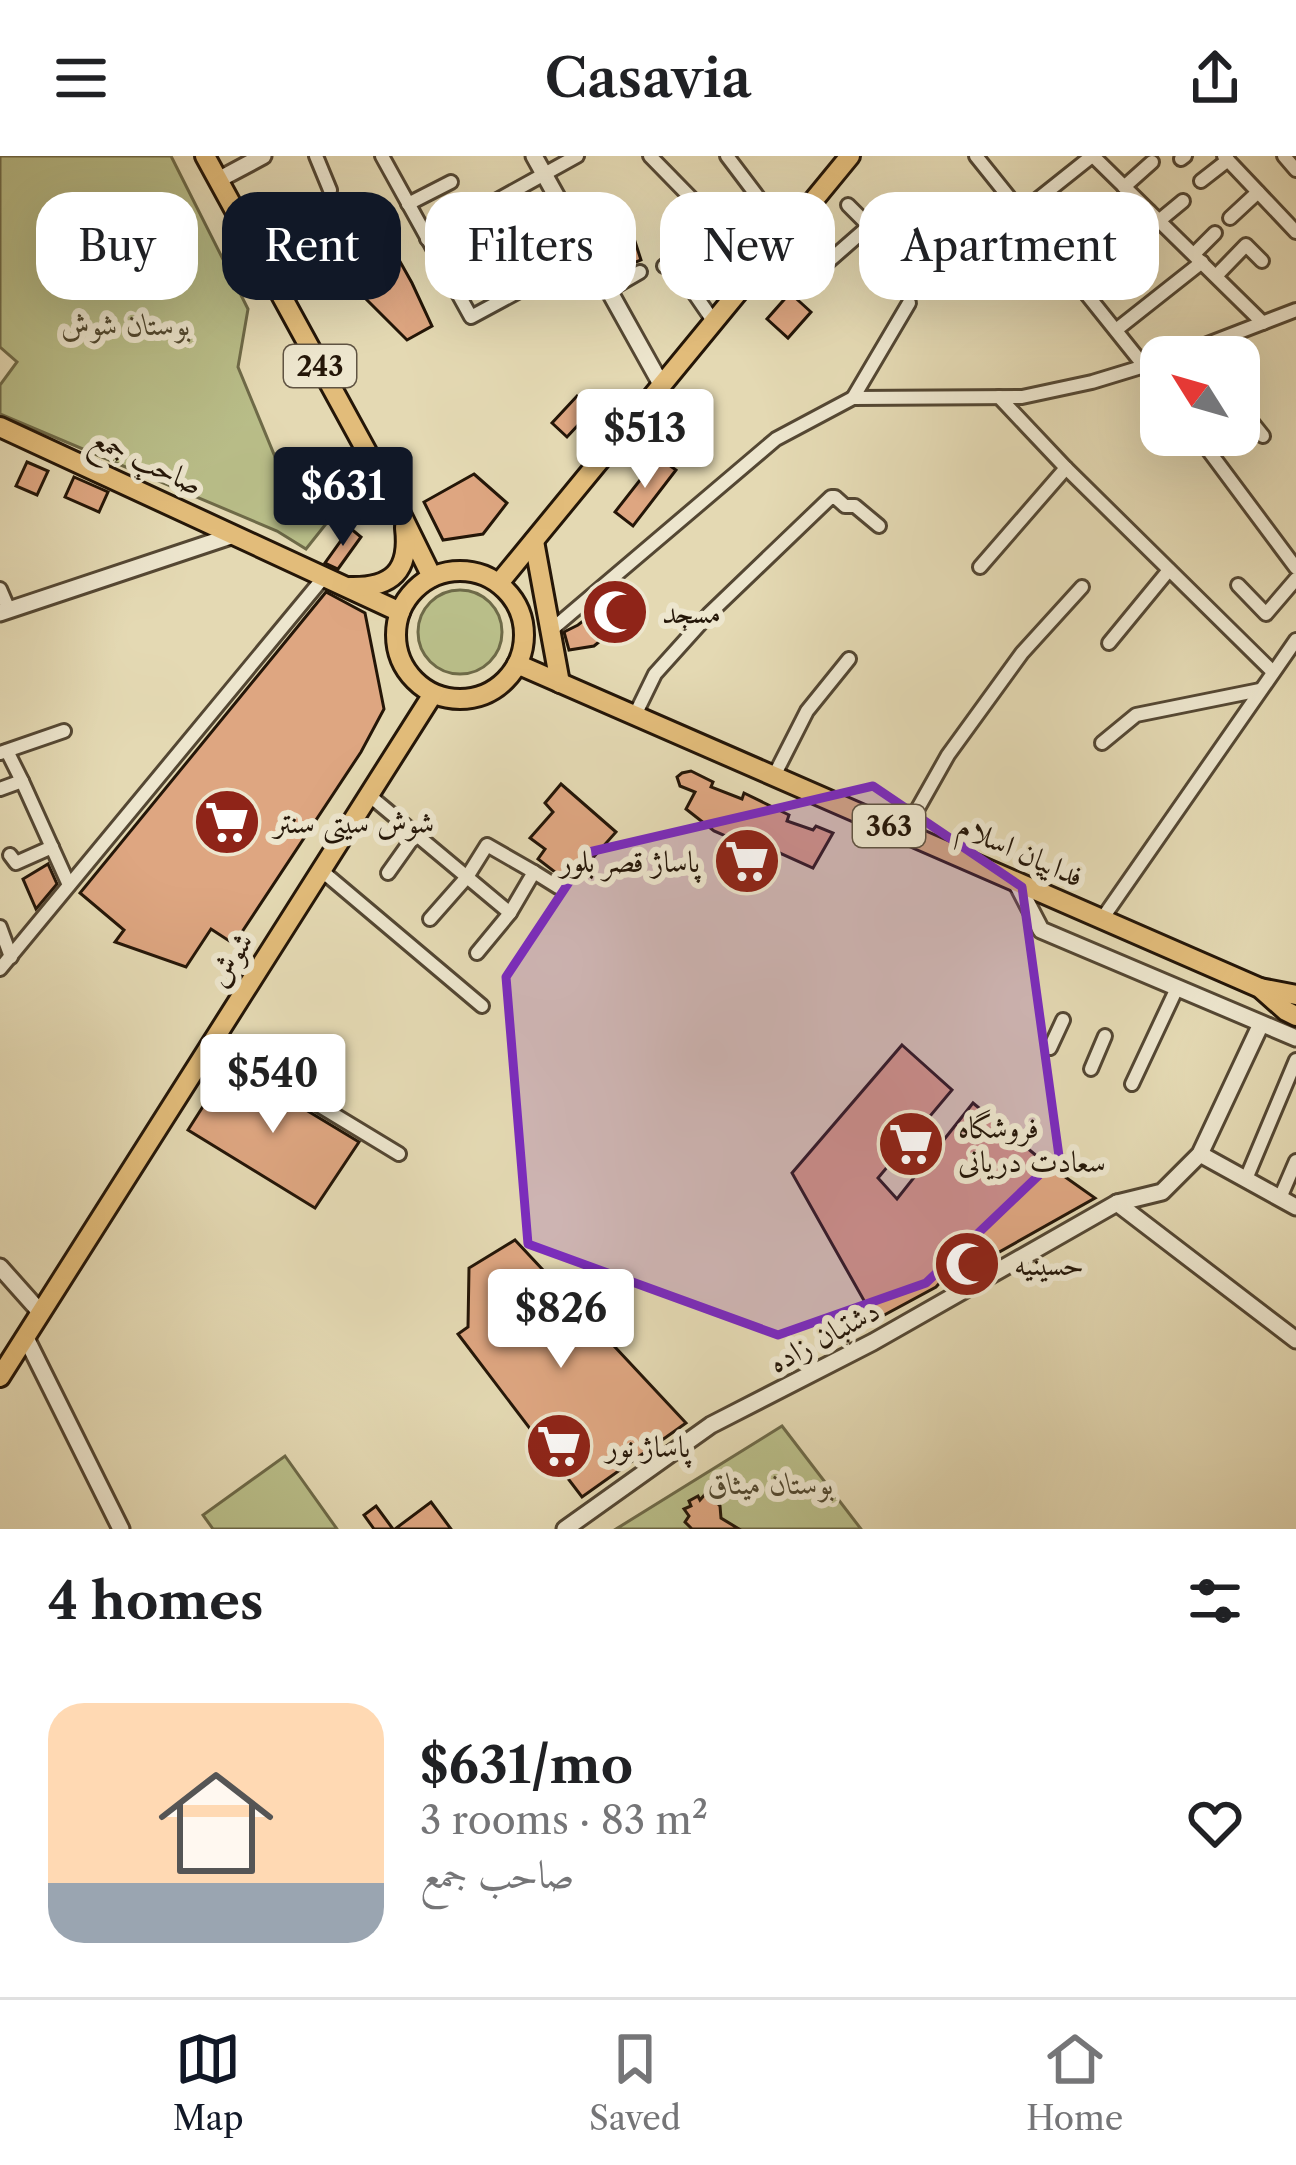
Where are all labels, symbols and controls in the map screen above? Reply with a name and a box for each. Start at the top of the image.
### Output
icon: menu [48,45,114,111]
text: Casavia [544,45,752,111]
icon: share [1182,45,1248,111]
chip: Buy [36,192,198,300]
chip: Rent [222,192,401,300]
chip: Filters [425,192,636,300]
chip: New [660,192,835,300]
chip: Apartment [859,192,1159,300]
park label: بوستان شوش [61,306,191,344]
north arrow [1140,336,1260,456]
map controls [1140,336,1260,456]
road number: 243 [284,345,356,387]
pin: $513 [574,389,716,491]
text: $513 [604,404,686,452]
street label: صاحب جمع [82,419,209,511]
pin: $631 [272,447,414,549]
text: $631 [301,462,385,510]
mosque icon: مسجد [580,577,650,647]
place label: مسجد [662,594,721,631]
supermarket icon: شوش سیتی سنتر [192,787,262,857]
place label: شوش سیتی سنتر [271,804,434,845]
road number: 363 [853,805,925,847]
street label: فداییان اسلام [949,807,1089,902]
supermarket icon: پاساژ قصر بلور [712,826,782,896]
place label: پاساژ قصر بلور [557,843,701,883]
street label: شوش [199,925,262,994]
pin: $540 [202,1034,344,1136]
text: $540 [227,1049,319,1097]
supermarket icon: فروشگاه سعادت دریانی [876,1109,946,1179]
place label: فروشگاه سعادت دریانی [958,1109,1106,1180]
mosque icon: حسینیه [932,1229,1002,1299]
place label: حسینیه [1014,1246,1084,1283]
pin: $826 [490,1269,632,1371]
text: $826 [515,1284,607,1332]
street label: دشتبان زاده [762,1291,886,1381]
supermarket icon: پاساژ نور [524,1411,594,1481]
place label: پاساژ نور [603,1428,692,1468]
park label: بوستان میثاق [708,1465,835,1503]
icon: filters [1182,1568,1248,1634]
text: 4 homes [48,1570,263,1632]
text: $631/mo [420,1734,633,1796]
icon: home [144,1751,288,1895]
icon: heart [1182,1790,1248,1856]
text: 3 rooms · 83 m² [420,1796,708,1844]
text: صاحب جمع [420,1850,574,1898]
tab: Map [173,2026,244,2139]
tab: Saved [589,2026,681,2139]
tab: Home [1026,2026,1123,2139]

